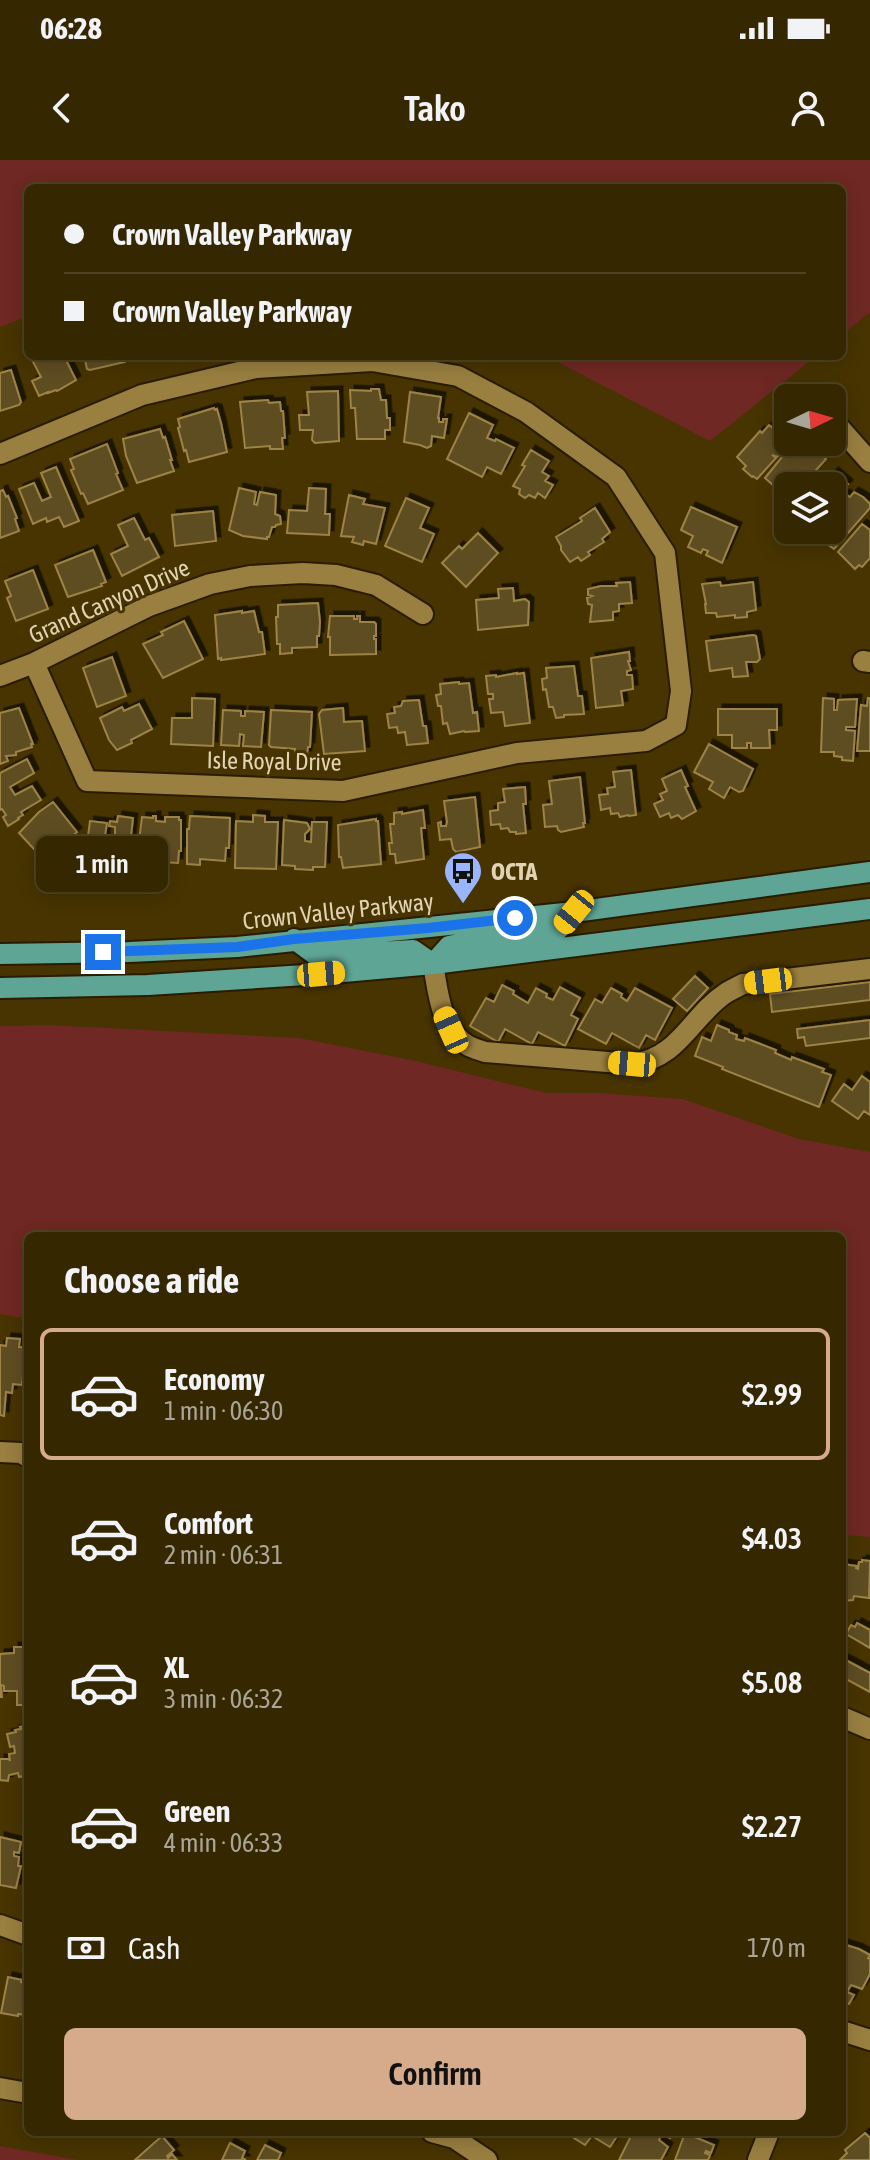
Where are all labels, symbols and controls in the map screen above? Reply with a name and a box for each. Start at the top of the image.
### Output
text: 06:28 [40,11,102,45]
icon: back [40,86,84,130]
icon: person [786,86,830,130]
text: Tako [404,87,466,129]
text: Crown Valley Parkway [112,217,352,251]
text: Crown Valley Parkway [112,294,352,328]
north arrow [774,384,846,456]
map controls [774,384,846,544]
button: layers [774,472,846,544]
street label: Grand Canyon Drive [25,554,193,648]
street label: Isle Royal Drive [206,746,342,776]
callout: 1 min [37,836,169,892]
text: 1 min [75,849,129,879]
bus stop icon: OCTA [442,850,484,905]
place label: OCTA [491,858,537,885]
car [550,886,598,938]
street label: Crown Valley Parkway [241,888,435,934]
route start [497,900,533,936]
route end [85,934,121,970]
car [296,960,346,988]
car [743,966,793,996]
car [430,1003,472,1057]
car [607,1050,657,1078]
text: Choose a ride [64,1259,239,1301]
icon: car [68,1358,140,1430]
text: Economy [164,1362,265,1396]
text: $2.99 [742,1377,802,1411]
text: 1 min · 06:30 [164,1396,283,1426]
icon: car [68,1502,140,1574]
text: Comfort [164,1506,253,1540]
text: $4.03 [742,1521,802,1555]
text: 2 min · 06:31 [164,1540,283,1570]
icon: car [68,1646,140,1718]
text: XL [164,1650,189,1684]
text: $5.08 [742,1665,802,1699]
text: 3 min · 06:32 [164,1684,283,1714]
icon: car [68,1790,140,1862]
text: Green [164,1794,230,1828]
text: $2.27 [742,1809,802,1843]
text: 4 min · 06:33 [164,1828,283,1858]
icon: cash [64,1926,108,1970]
text: Cash [128,1931,181,1965]
text: 170 m [747,1933,806,1963]
button: Confirm [64,2028,806,2120]

